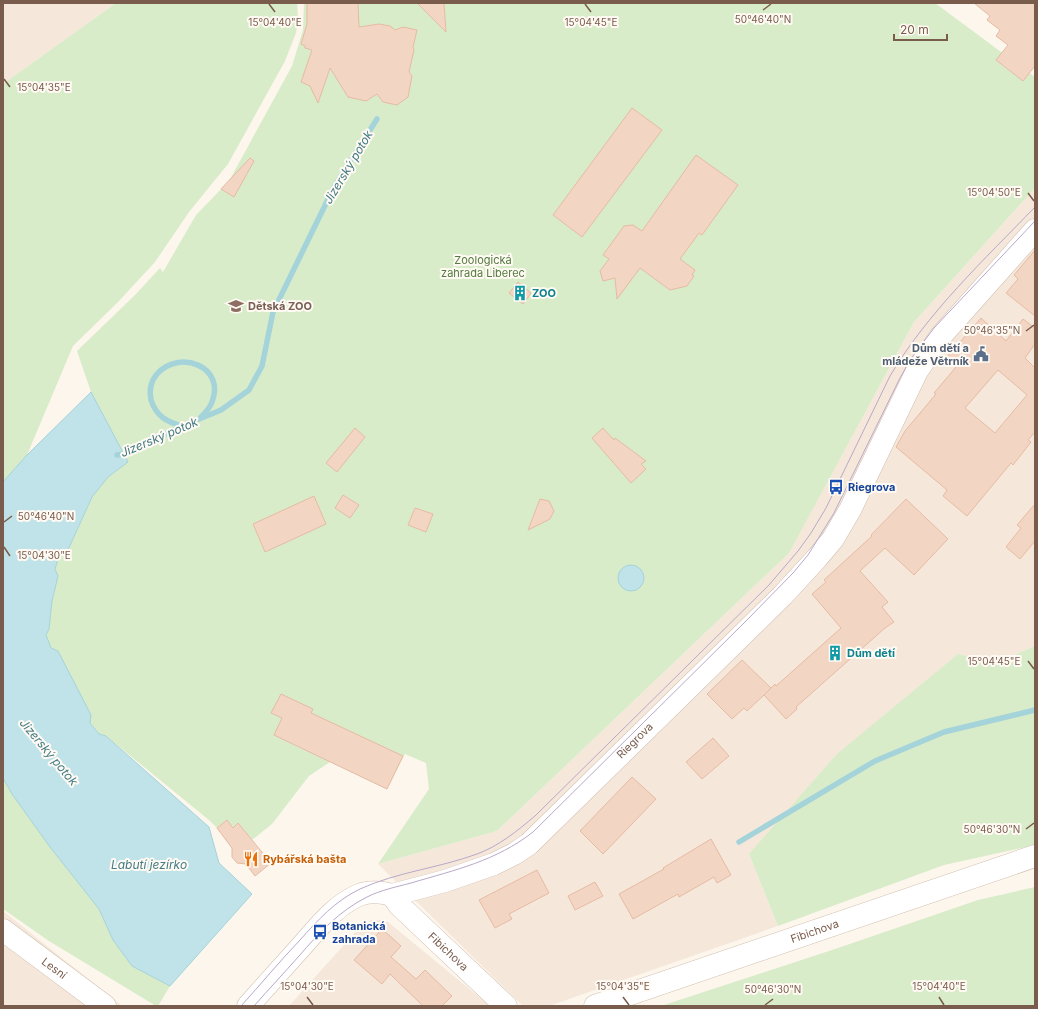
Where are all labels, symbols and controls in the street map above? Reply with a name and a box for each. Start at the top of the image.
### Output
text: 50°46'40"N [735,13,791,25]
text: 15°04'40"E [248,16,302,28]
text: 15°04'45"E [564,16,618,28]
scale bar [894,16,947,42]
text: 20 m [900,22,929,37]
text: 15°04'35"E [17,81,71,93]
water label: Jizerský potok [320,127,376,206]
text: 15°04'50"E [967,186,1021,198]
park label: Zoologická zahrada Liberec [441,253,525,280]
building icon: ZOO [511,284,529,302]
place label: ZOO [532,286,556,300]
school or university icon: Dětská ZOO [227,297,245,315]
place label: Dětská ZOO [248,299,312,313]
text: 50°46'35"N [964,324,1020,336]
place label: Dům dětí a mládeže Větrník [882,341,970,368]
public building icon: Dům dětí a mládeže Větrník [972,345,990,363]
water label: Jizerský potok [118,414,200,460]
bus stop icon: Riegrova [827,478,845,496]
place label: Riegrova [848,480,895,494]
text: 50°46'40"N [18,510,74,522]
text: 15°04'30"E [17,549,71,561]
building icon: Dům dětí [826,644,844,662]
place label: Dům dětí [847,646,896,660]
text: 15°04'45"E [967,655,1021,667]
water label: Jizerský potok [17,715,82,789]
street label: Riegrova [613,719,656,761]
text: 50°46'30"N [964,823,1020,835]
restaurant icon: Rybářská bašta [242,850,260,868]
place label: Rybářská bašta [263,852,346,866]
water label: Labutí jezírko [111,857,187,872]
street label: Fibichova [789,916,841,946]
place label: Botanická zahrada [332,919,386,946]
bus stop icon: Botanická zahrada [311,923,329,941]
street label: Fibichova [425,929,471,974]
street label: Lesní [39,954,70,982]
text: 15°04'30"E [280,980,334,992]
text: 15°04'35"E [596,980,650,992]
text: 15°04'40"E [912,980,966,992]
text: 50°46'30"N [745,983,801,995]

